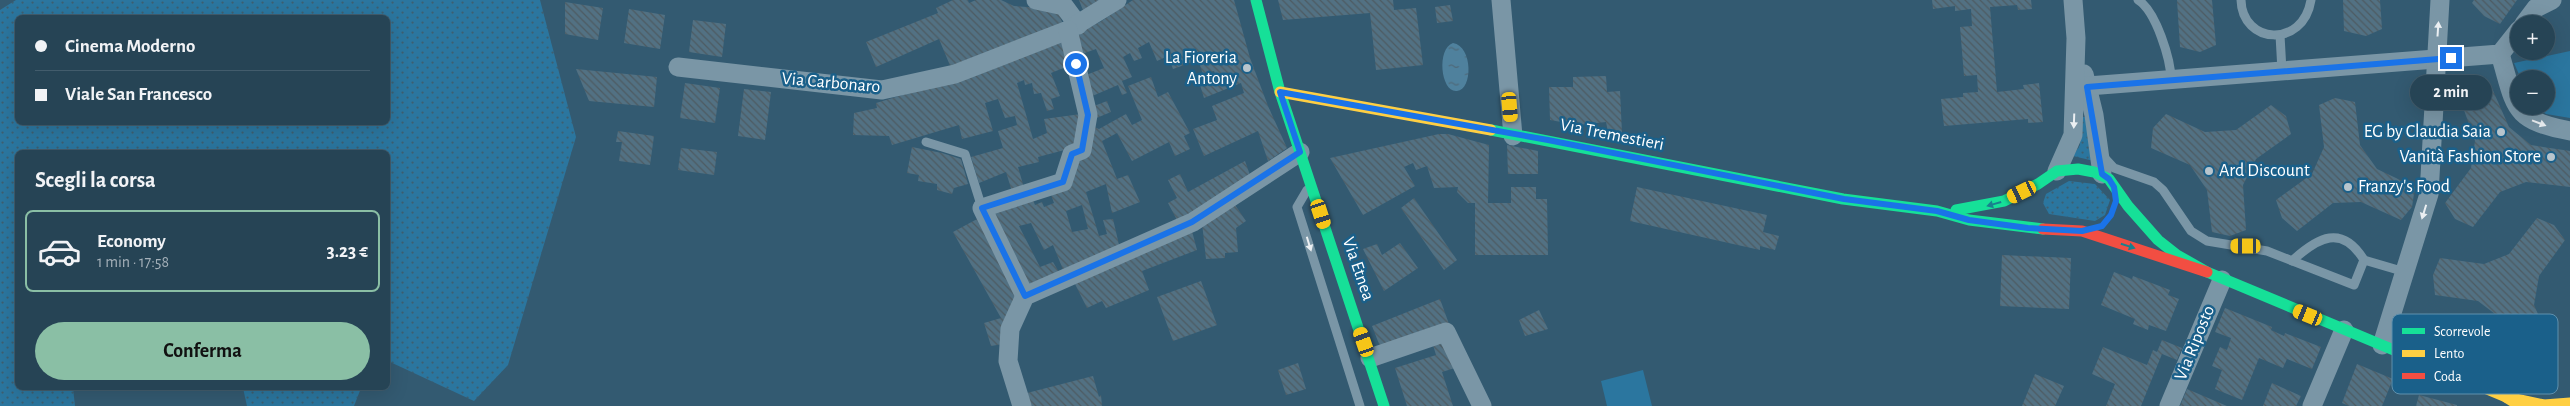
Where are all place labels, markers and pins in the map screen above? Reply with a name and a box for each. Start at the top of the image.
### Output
place label: La Fioreria Antony [1165,49,1237,88]
marker: La Fioreria Antony [1241,62,1253,74]
place label: EG by Claudia Saia [2364,123,2491,141]
marker: EG by Claudia Saia [2495,126,2507,138]
place label: Vanità Fashion Store [2399,148,2541,166]
marker: Vanità Fashion Store [2545,151,2557,163]
place label: Ard Discount [2219,162,2310,180]
marker: Ard Discount [2203,165,2215,177]
place label: Franzy's Food [2358,178,2450,196]
marker: Franzy's Food [2342,181,2354,193]

